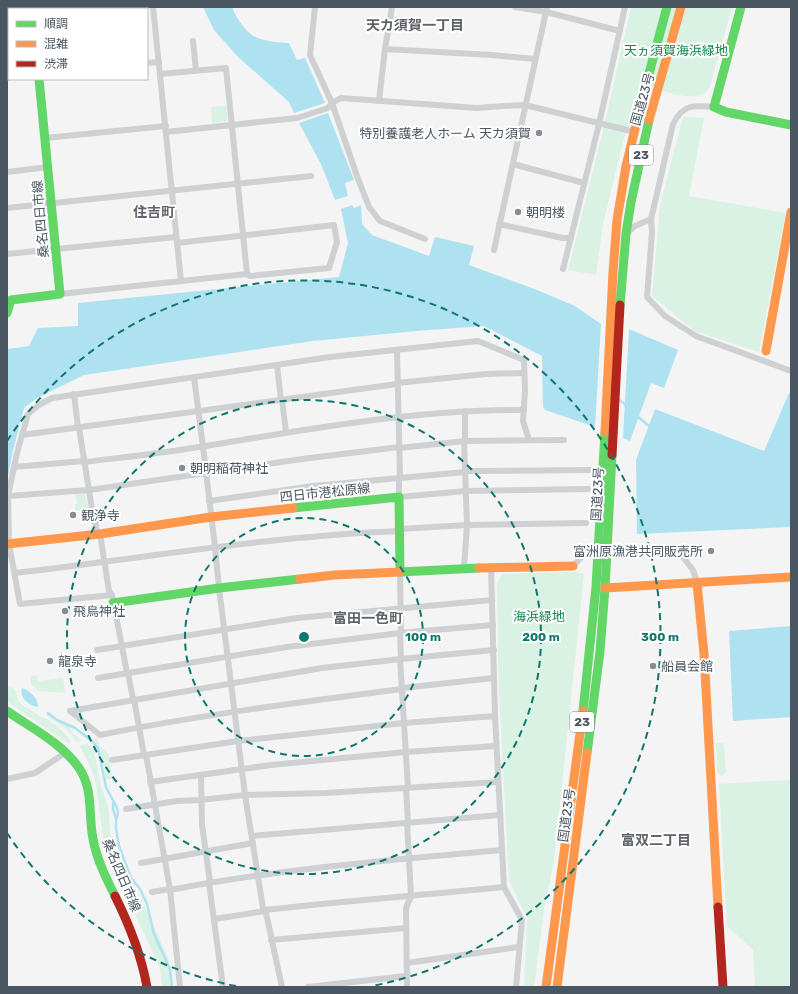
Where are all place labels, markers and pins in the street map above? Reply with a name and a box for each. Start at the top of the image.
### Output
place label: 特別養護老人ホーム 天カ須賀 [359,126,531,141]
marker: 特別養護老人ホーム 天カ須賀 [534,128,544,138]
place label: 朝明楼 [526,205,565,220]
marker: 朝明楼 [513,207,523,217]
place label: 朝明稲荷神社 [190,461,268,476]
marker: 朝明稲荷神社 [177,463,187,473]
place label: 観浄寺 [81,508,120,523]
marker: 観浄寺 [68,510,78,520]
place label: 富洲原漁港共同販売所 [573,544,703,559]
marker: 富洲原漁港共同販売所 [706,546,716,556]
place label: 飛鳥神社 [73,604,125,619]
marker: 飛鳥神社 [60,606,70,616]
centre of rings [297,630,311,644]
place label: 龍泉寺 [58,654,97,669]
marker: 龍泉寺 [45,656,55,666]
place label: 船員会館 [661,659,713,674]
marker: 船員会館 [648,661,658,671]

